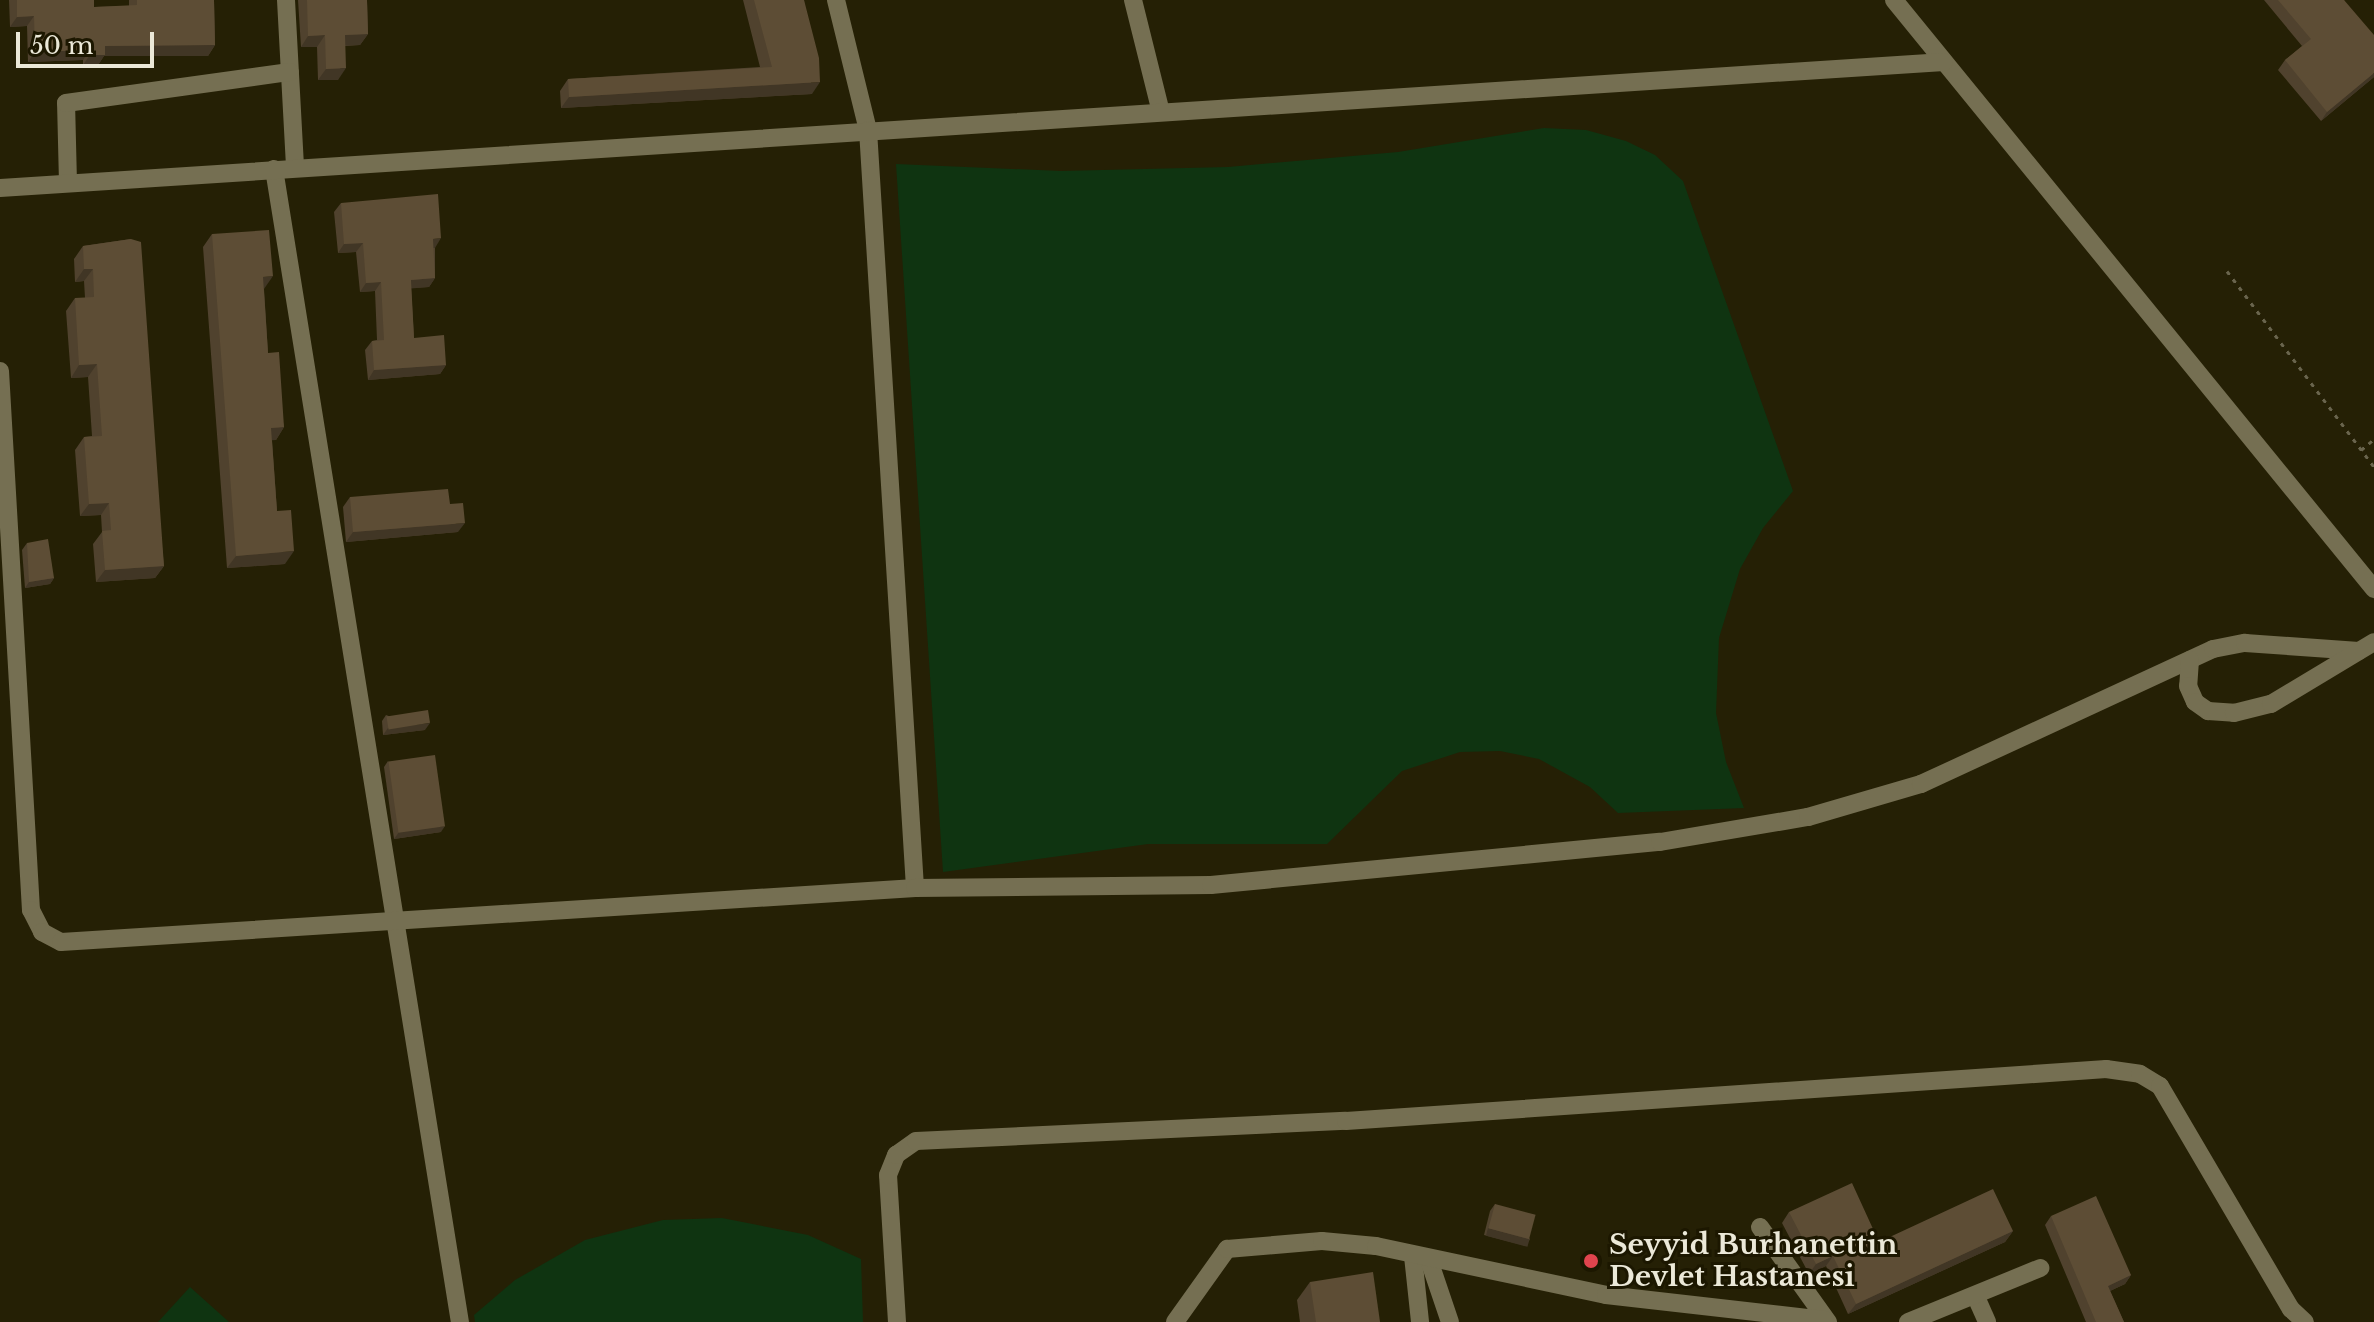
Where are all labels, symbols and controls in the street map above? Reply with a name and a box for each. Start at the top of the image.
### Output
scale bar [20,16,158,66]
text: 50 m [30,31,93,60]
place label: Seyyid Burhanettin Devlet Hastanesi [1609,1228,1897,1294]
marker: Seyyid Burhanettin Devlet Hastanesi [1580,1250,1602,1272]

